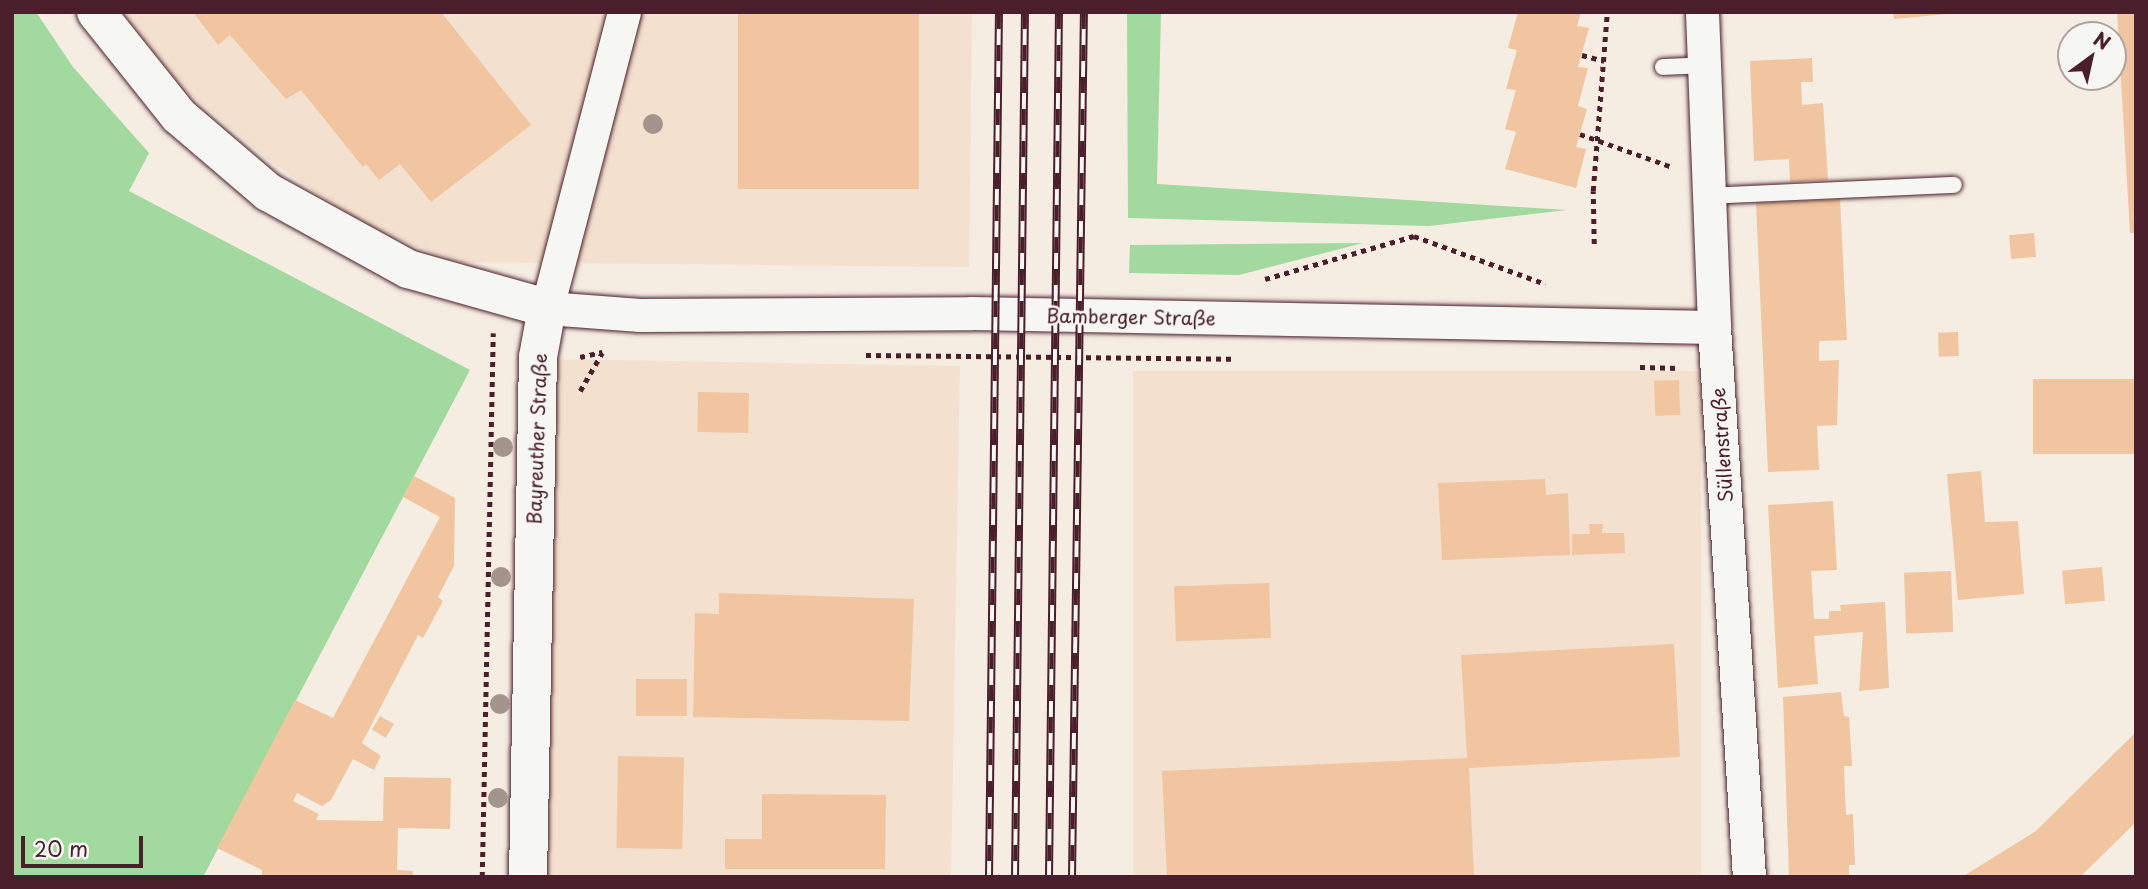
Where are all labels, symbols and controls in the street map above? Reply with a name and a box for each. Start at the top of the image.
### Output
north arrow [2057,21,2127,91]
text: N [2088,24,2116,56]
street label: Bamberger Straße [1046,304,1216,330]
street label: Bayreuther Straße [523,353,551,525]
street label: Süllenstraße [1707,387,1737,503]
scale bar [24,822,147,866]
text: 20 m [34,832,88,864]

